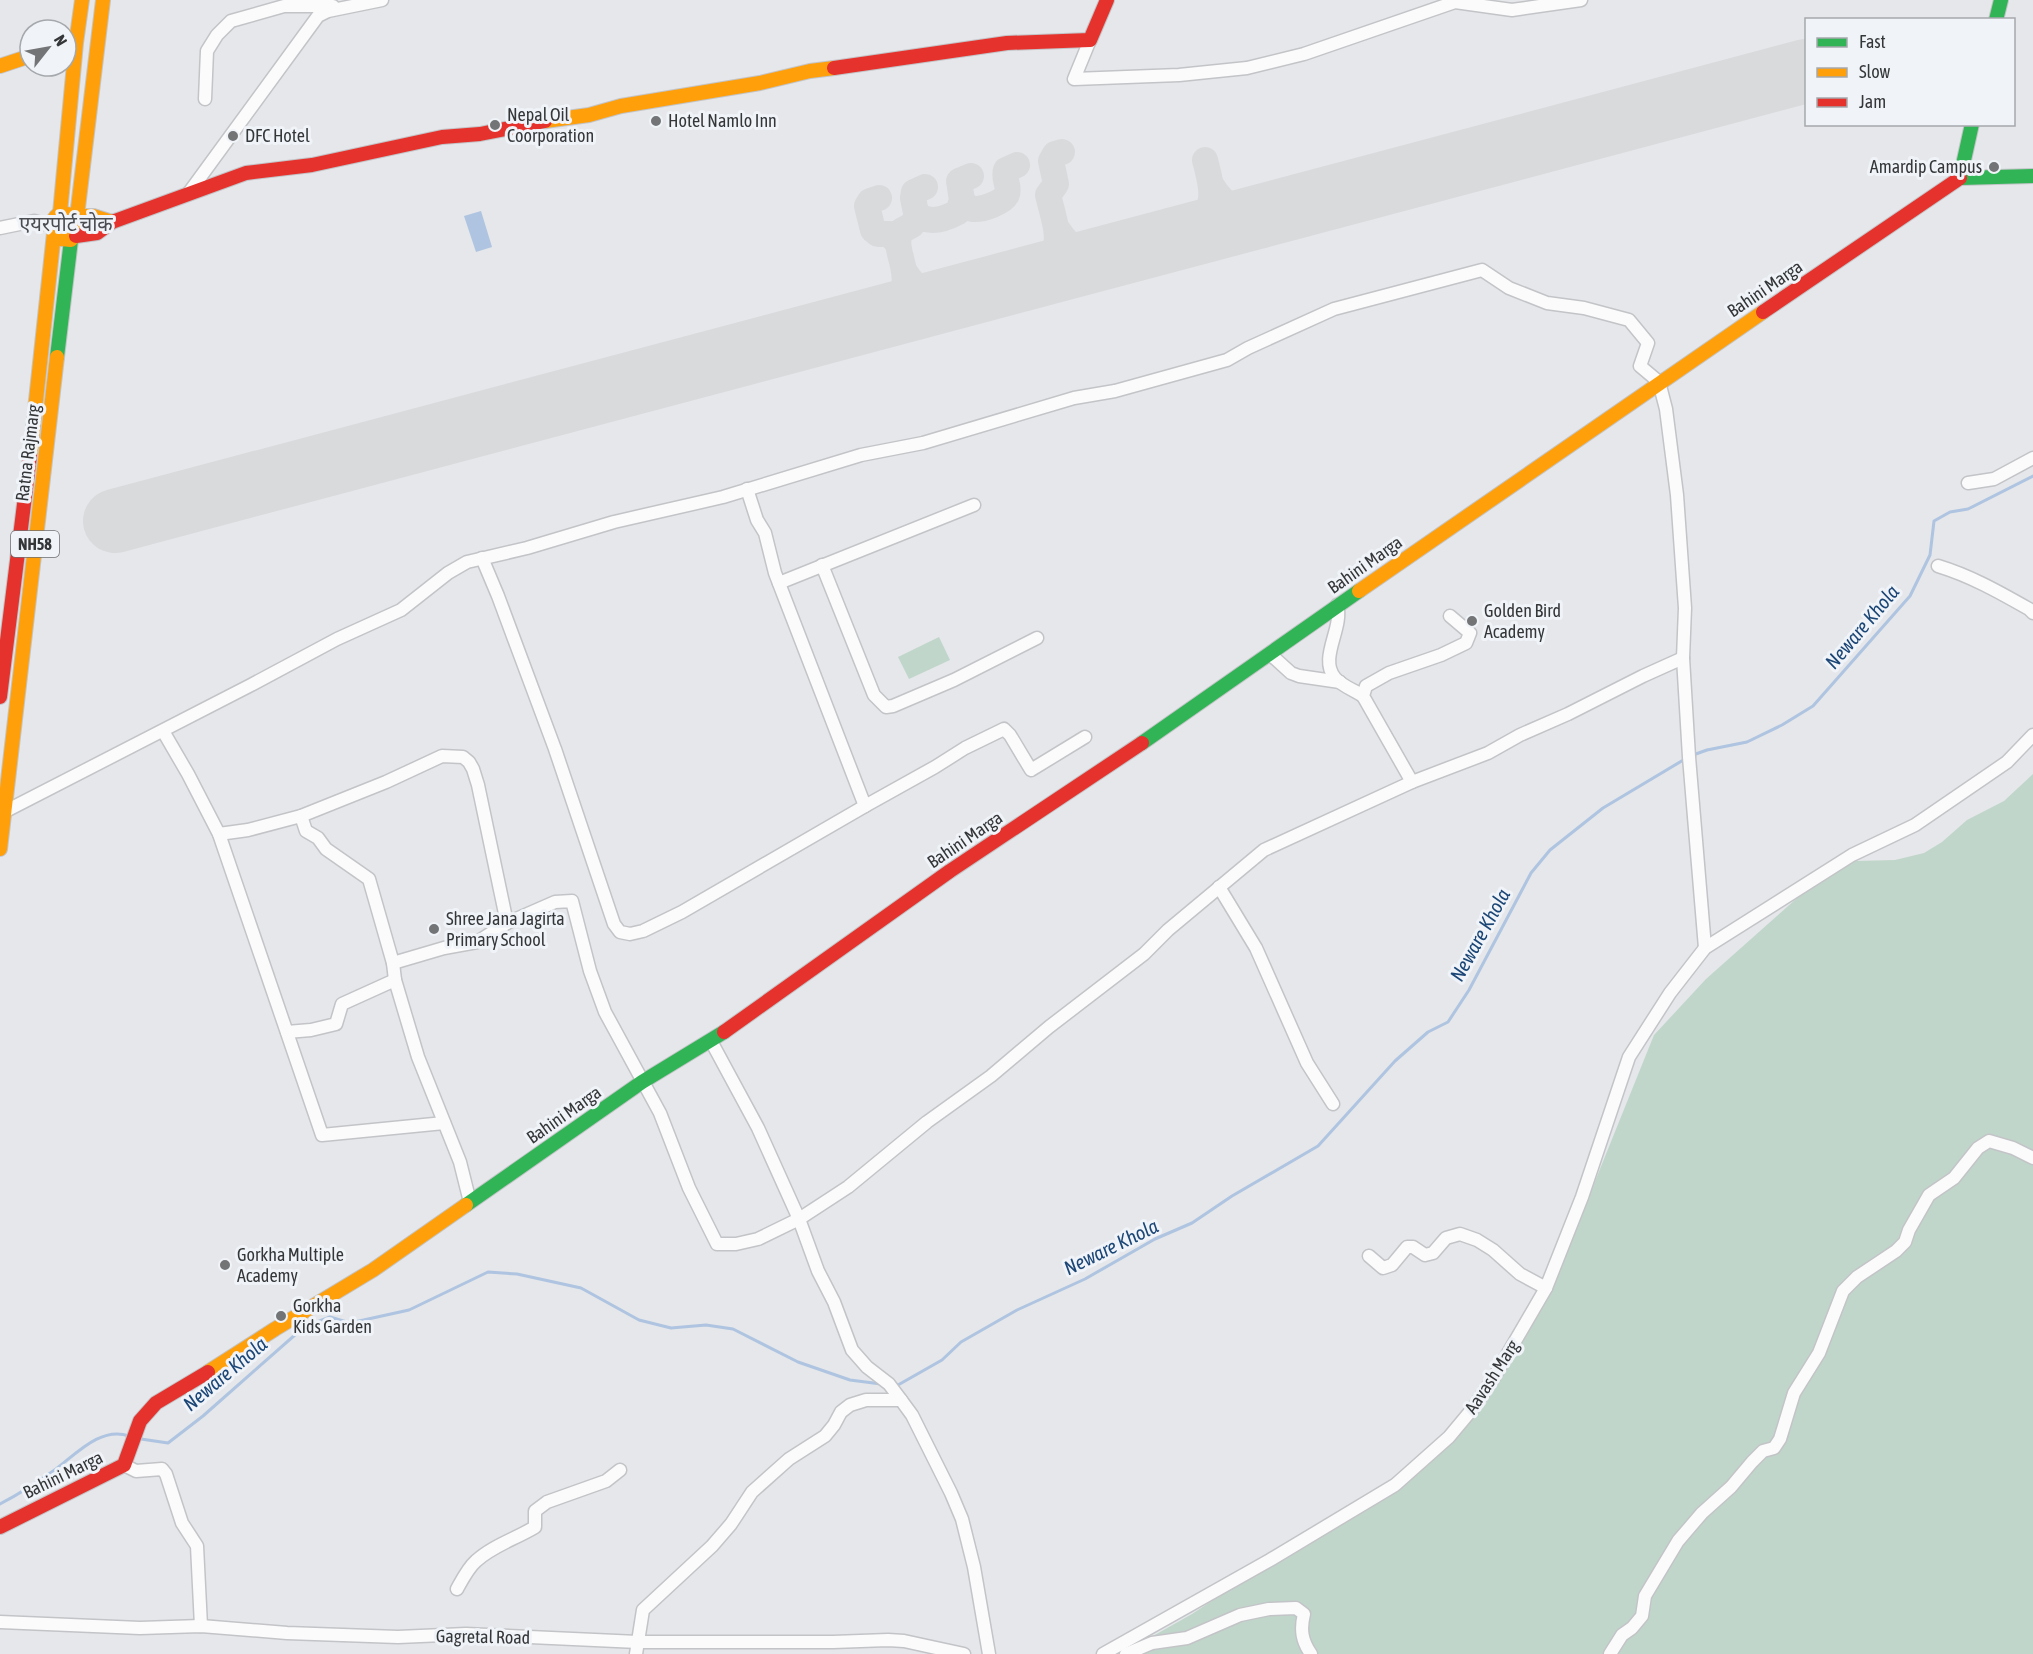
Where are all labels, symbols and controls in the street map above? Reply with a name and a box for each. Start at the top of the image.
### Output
north arrow [18,18,78,78]
legend [1805,18,2015,126]
text: Fast [1859,31,1886,52]
text: N [51,32,71,49]
text: Slow [1859,61,1890,82]
text: Jam [1859,91,1886,112]
place label: Nepal Oil Coorporation [507,104,594,146]
place label: Hotel Namlo Inn [668,110,777,131]
marker: Hotel Namlo Inn [649,114,663,128]
marker: Nepal Oil Coorporation [488,118,502,132]
place label: DFC Hotel [245,125,310,146]
marker: DFC Hotel [226,129,240,143]
place label: Amardip Campus [1870,156,1982,177]
marker: Amardip Campus [1987,160,2001,174]
district label: एयरपोर्ट चोक [19,212,113,235]
street label: Bahini Marga [1723,256,1806,321]
street label: Ratna Rajmarg [11,403,44,503]
road number: NH58 [11,531,59,557]
street label: Bahini Marga [1323,531,1406,598]
water label: Neware Khola [1820,580,1903,673]
place label: Golden Bird Academy [1484,600,1561,642]
marker: Golden Bird Academy [1465,614,1479,628]
street label: Bahini Marga [923,807,1006,872]
water label: Neware Khola [1445,885,1514,985]
place label: Shree Jana Jagirta Primary School [446,908,565,950]
marker: Shree Jana Jagirta Primary School [427,922,441,936]
street label: Bahini Marga [522,1081,605,1148]
water label: Neware Khola [1060,1214,1162,1279]
place label: Gorkha Multiple Academy [237,1244,344,1286]
marker: Gorkha Multiple Academy [218,1258,232,1272]
place label: Gorkha Kids Garden [293,1295,372,1337]
marker: Gorkha Kids Garden [274,1309,288,1323]
water label: Neware Khola [178,1332,271,1415]
street label: Aavash Marg [1460,1336,1523,1417]
street label: Bahini Marga [20,1446,106,1503]
street label: Gagretal Road [436,1625,530,1648]

